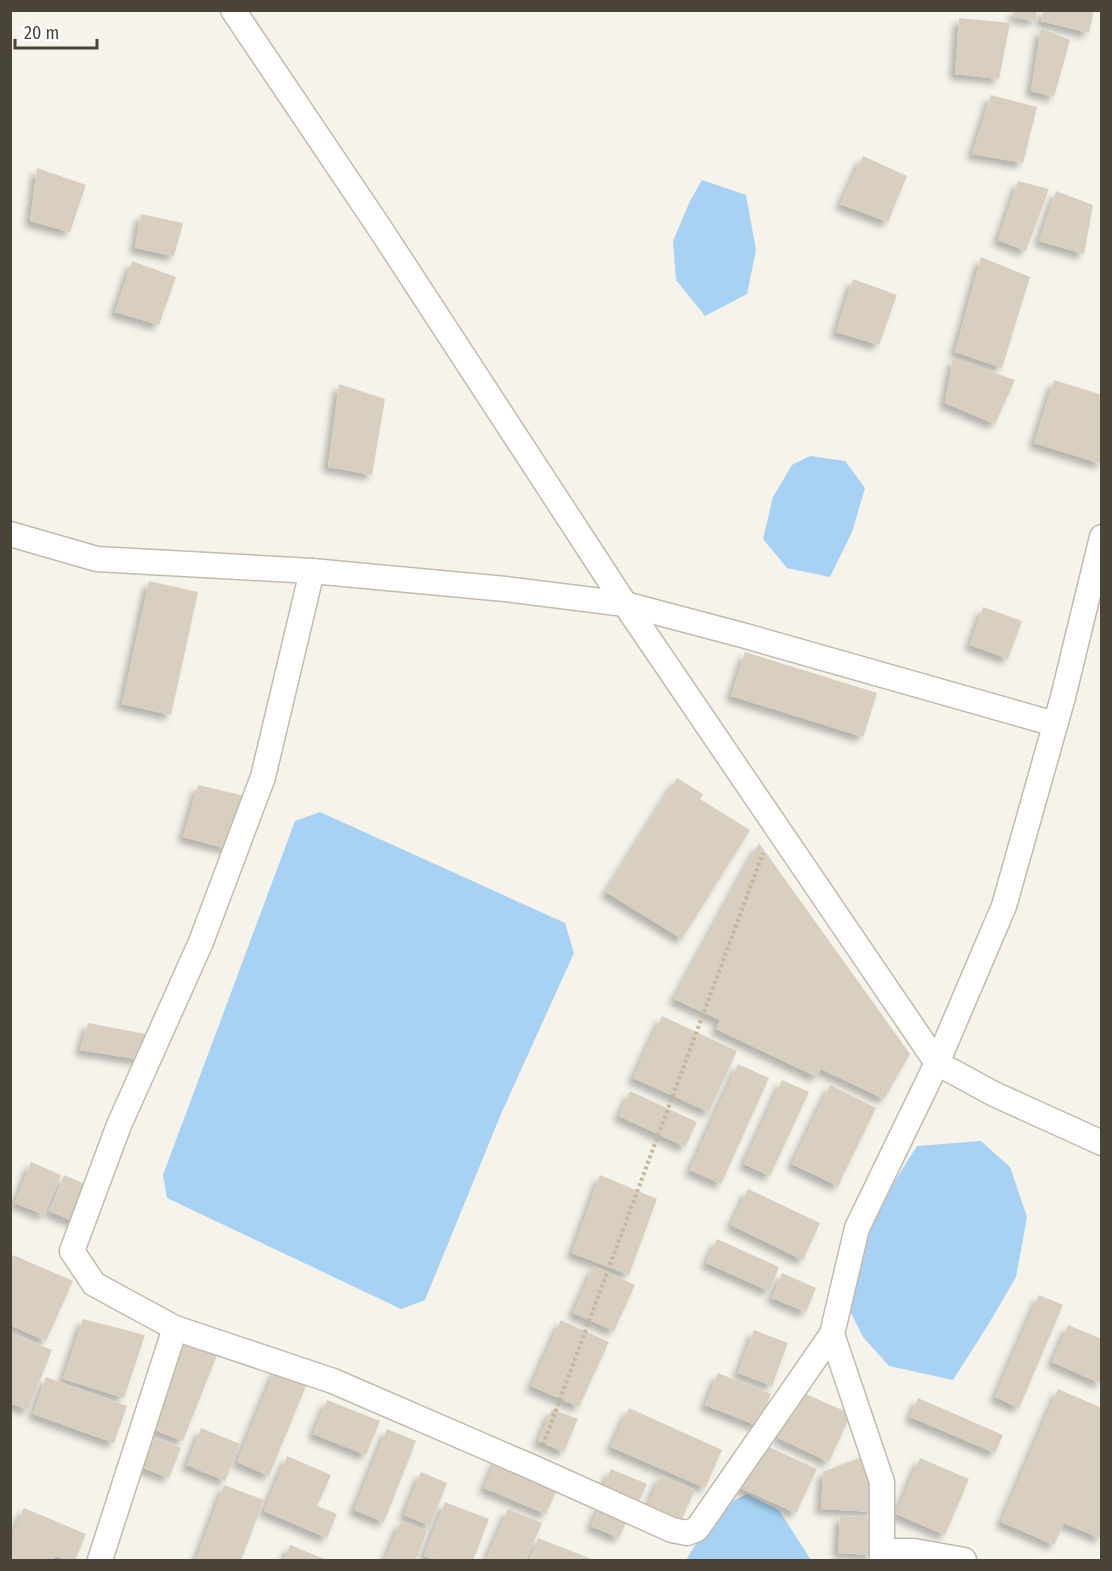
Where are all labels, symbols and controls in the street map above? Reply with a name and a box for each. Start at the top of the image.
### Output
scale bar [15,12,98,50]
text: 20 m [24,22,59,44]

